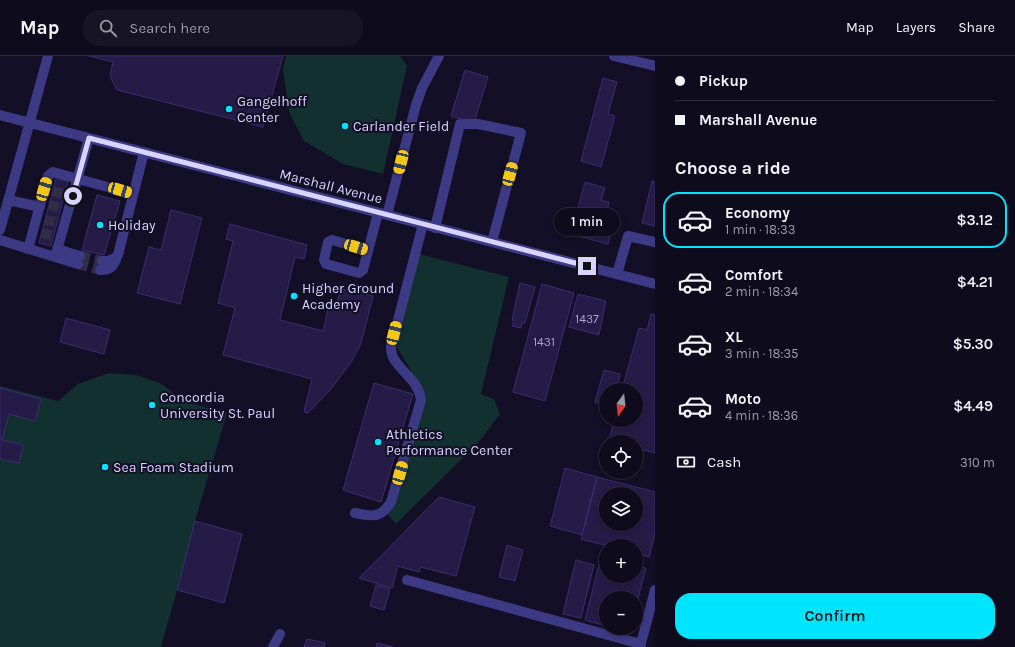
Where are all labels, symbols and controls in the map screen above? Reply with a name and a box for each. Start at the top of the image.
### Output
search box [83,10,363,46]
text: Map [20,17,59,39]
icon: search [97,17,119,39]
text: Search here [129,19,210,37]
text: Map [846,19,874,36]
text: Layers [896,19,936,36]
text: Share [958,19,995,36]
text: Pickup [699,72,748,90]
place label: Gangelhoff Center [237,93,307,126]
marker: Gangelhoff Center [224,104,234,114]
text: Marshall Avenue [699,111,817,129]
place label: Carlander Field [353,118,449,135]
marker: Carlander Field [340,121,350,131]
car [392,149,410,175]
text: Choose a ride [675,157,790,179]
car [501,161,519,187]
street label: Marshall Avenue [278,165,384,207]
car [35,176,53,202]
car [107,181,133,199]
route start [64,187,82,205]
icon: car [677,202,713,238]
text: Economy [725,204,790,222]
callout: 1 min [554,208,620,236]
text: $3.12 [956,211,993,229]
text: 1 min [571,214,603,229]
place label: Holiday [108,217,156,234]
marker: Holiday [95,220,105,230]
text: 1 min · 18:33 [725,222,795,237]
car [343,238,369,256]
route end [578,257,596,275]
icon: car [677,264,713,300]
text: Comfort [725,266,783,284]
text: $4.21 [957,273,993,291]
place label: Higher Ground Academy [302,280,394,313]
text: 2 min · 18:34 [725,284,798,299]
marker: Higher Ground Academy [289,291,299,301]
house number: 1437 [575,312,599,326]
car [385,320,403,346]
icon: car [677,326,713,362]
text: XL [725,328,743,346]
house number: 1431 [533,335,555,349]
text: $5.30 [953,335,993,353]
text: 3 min · 18:35 [725,346,798,361]
north arrow [599,383,643,427]
map controls [599,383,643,635]
icon: car [677,388,713,424]
place label: Concordia University St. Paul [160,389,275,422]
text: Moto [725,390,761,408]
text: $4.49 [953,397,993,415]
marker: Concordia University St. Paul [147,400,157,410]
text: 4 min · 18:36 [725,408,798,423]
place label: Athletics Performance Center [386,426,513,459]
button: locate [599,435,643,479]
marker: Athletics Performance Center [373,437,383,447]
icon: cash [675,451,697,473]
text: Cash [707,453,741,471]
text: 310 m [960,455,995,470]
place label: Sea Foam Stadium [113,459,234,476]
car [391,460,409,486]
marker: Sea Foam Stadium [100,462,110,472]
button: layers [599,487,643,531]
button: + [599,539,643,583]
button: − [599,591,643,635]
button: Confirm [675,593,995,639]

